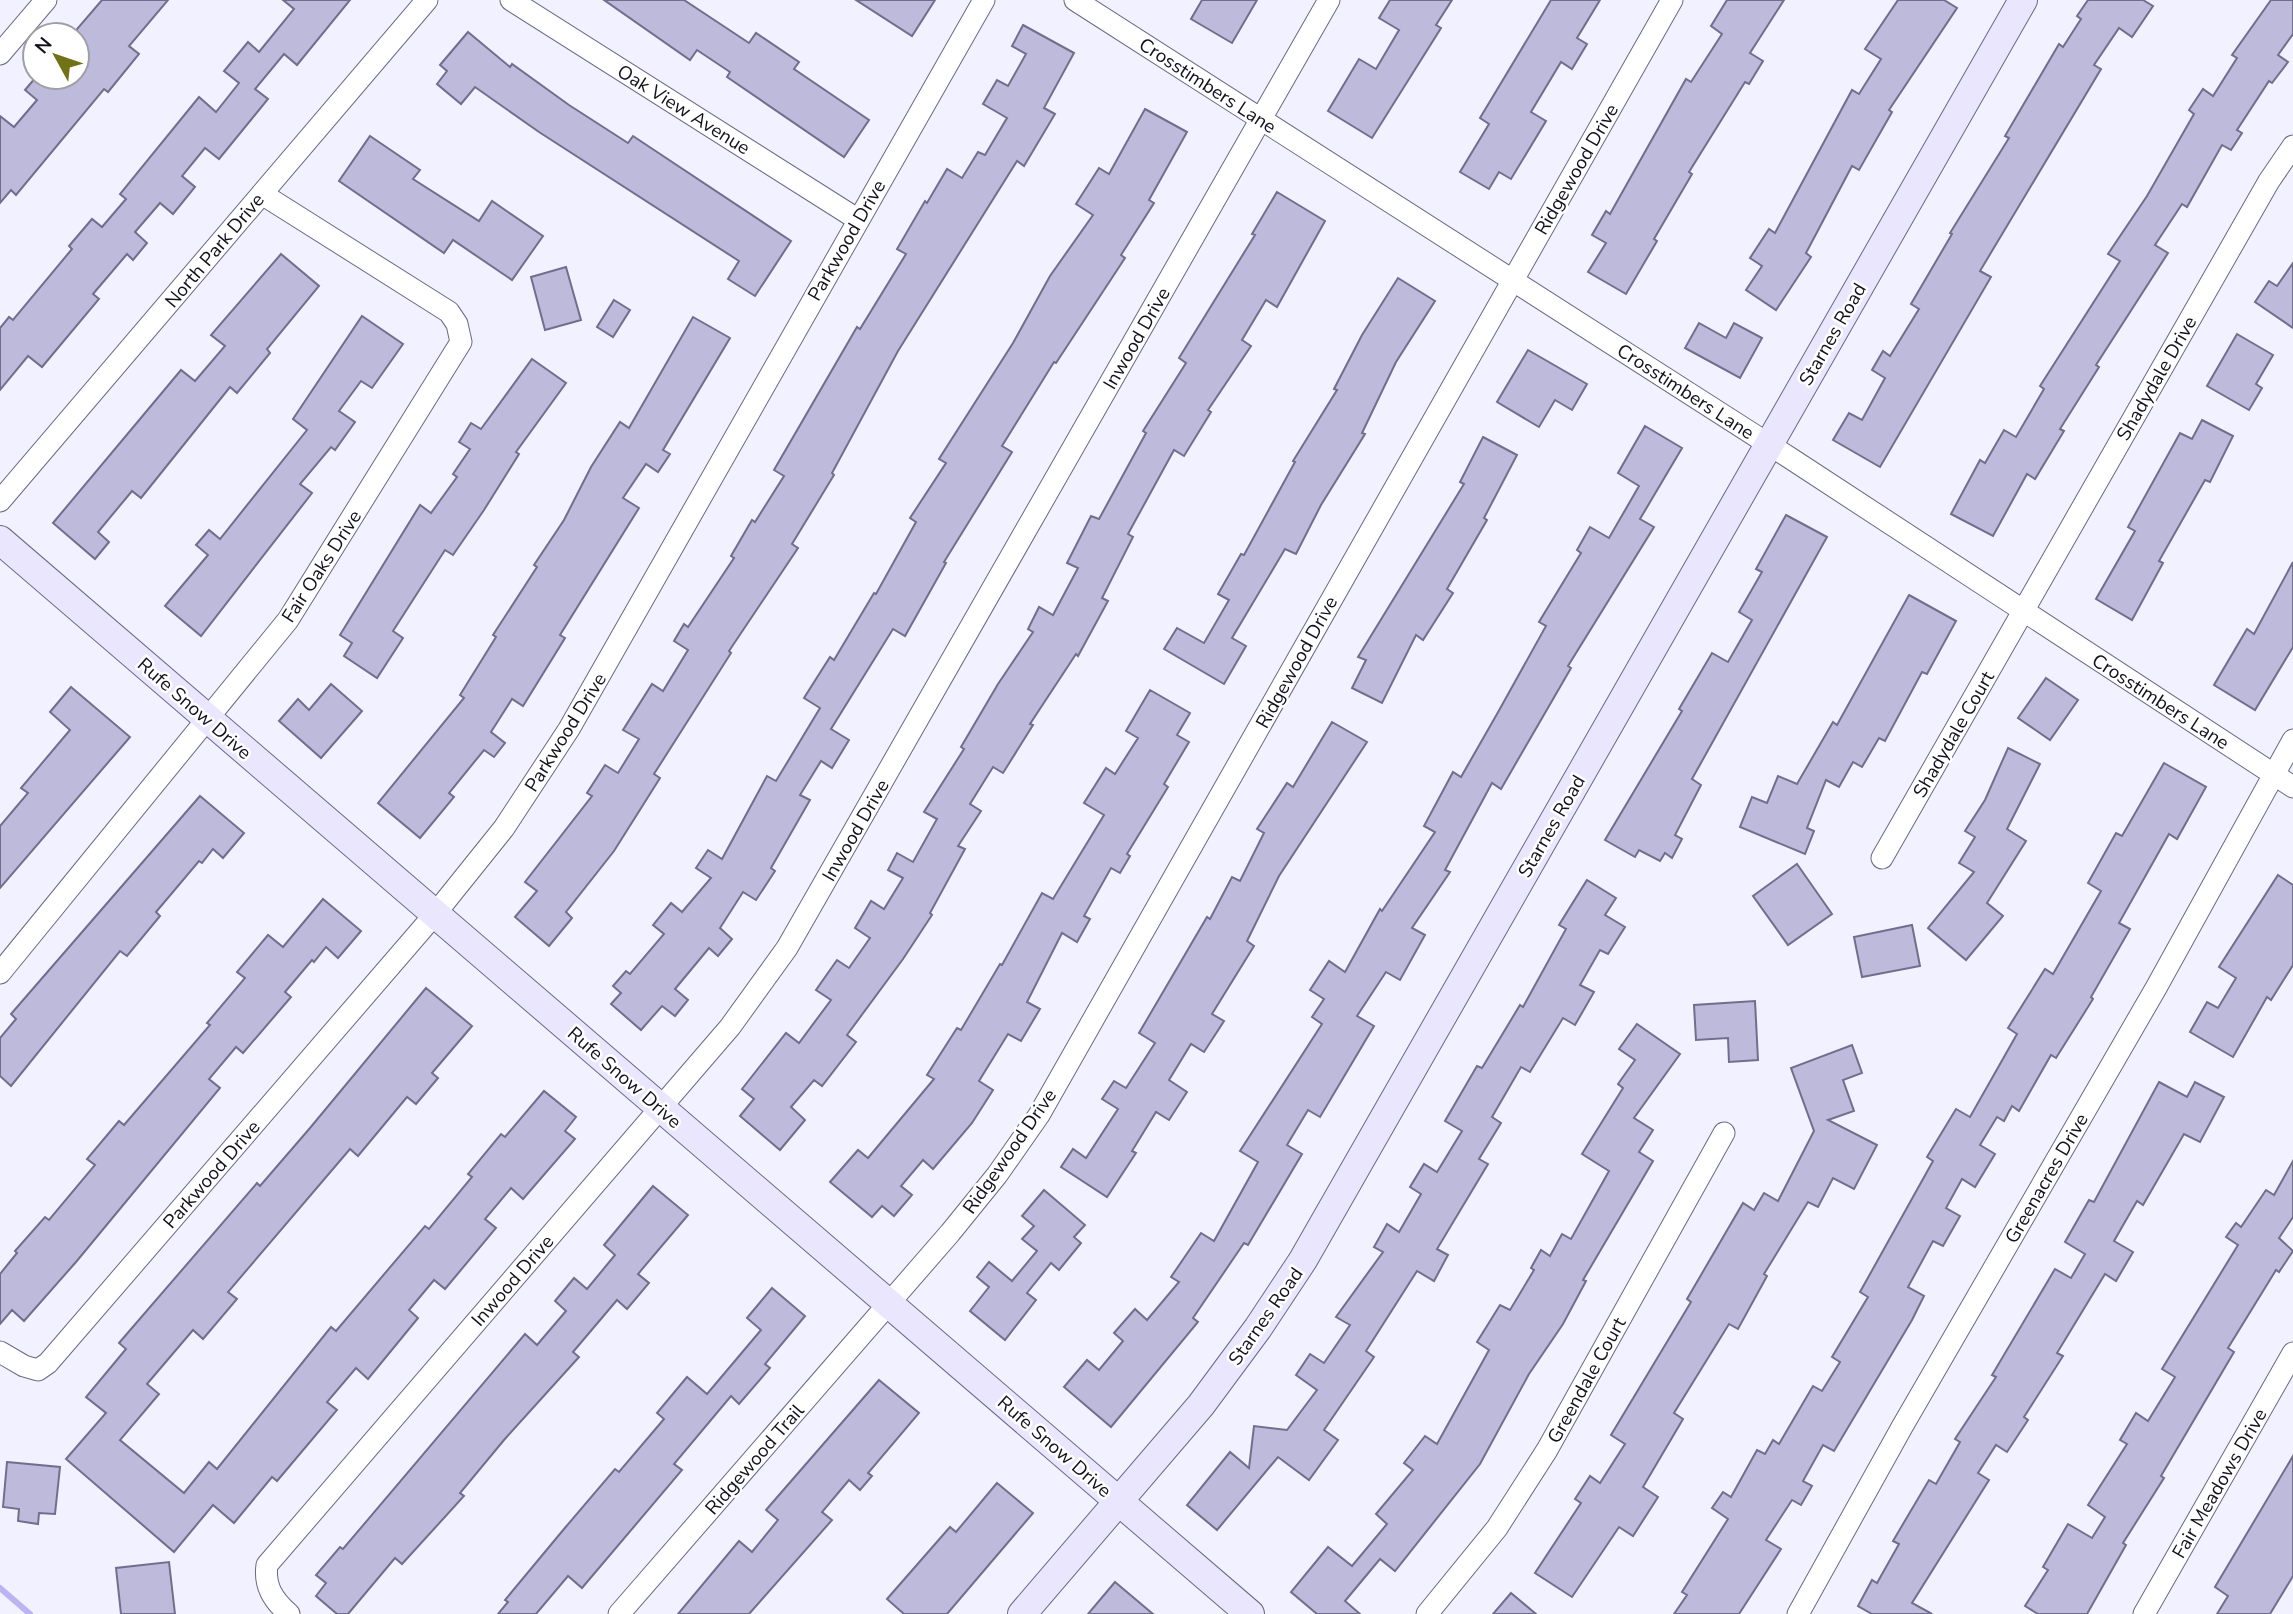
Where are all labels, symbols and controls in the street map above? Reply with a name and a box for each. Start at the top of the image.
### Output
north arrow [21,21,91,91]
text: N [29,32,58,60]
street label: Crosstimbers Lane [1134,32,1281,140]
street label: Oak View Avenue [612,59,755,161]
street label: Ridgewood Drive [1529,99,1625,240]
street label: Parkwood Drive [802,175,892,306]
street label: North Park Drive [159,188,270,313]
street label: Starnes Road [1793,279,1873,390]
street label: Inwood Drive [1097,283,1177,394]
street label: Shadydale Drive [2111,311,2203,446]
street label: Crosstimbers Lane [1612,338,1759,446]
street label: Fair Oaks Drive [276,505,368,628]
street label: Ridgewood Drive [1250,592,1344,733]
street label: Crosstimbers Lane [2087,648,2234,756]
street label: Rufe Snow Drive [132,652,257,766]
street label: Shadydale Court [1907,666,2001,803]
street label: Parkwood Drive [519,668,613,797]
street label: Starnes Road [1512,771,1592,882]
street label: Inwood Drive [816,775,896,886]
street label: Rufe Snow Drive [562,1021,687,1135]
street label: Ridgewood Drive [957,1084,1063,1219]
street label: Greenacres Drive [1999,1109,2095,1248]
street label: Parkwood Drive [157,1115,266,1234]
street label: Inwood Drive [466,1229,560,1332]
street label: Starnes Road [1222,1262,1309,1371]
street label: Greendale Court [1541,1312,1632,1448]
street label: Rufe Snow Drive [992,1390,1117,1504]
street label: Ridgewood Trail [699,1398,810,1521]
street label: Fair Meadows Drive [2166,1404,2273,1563]

